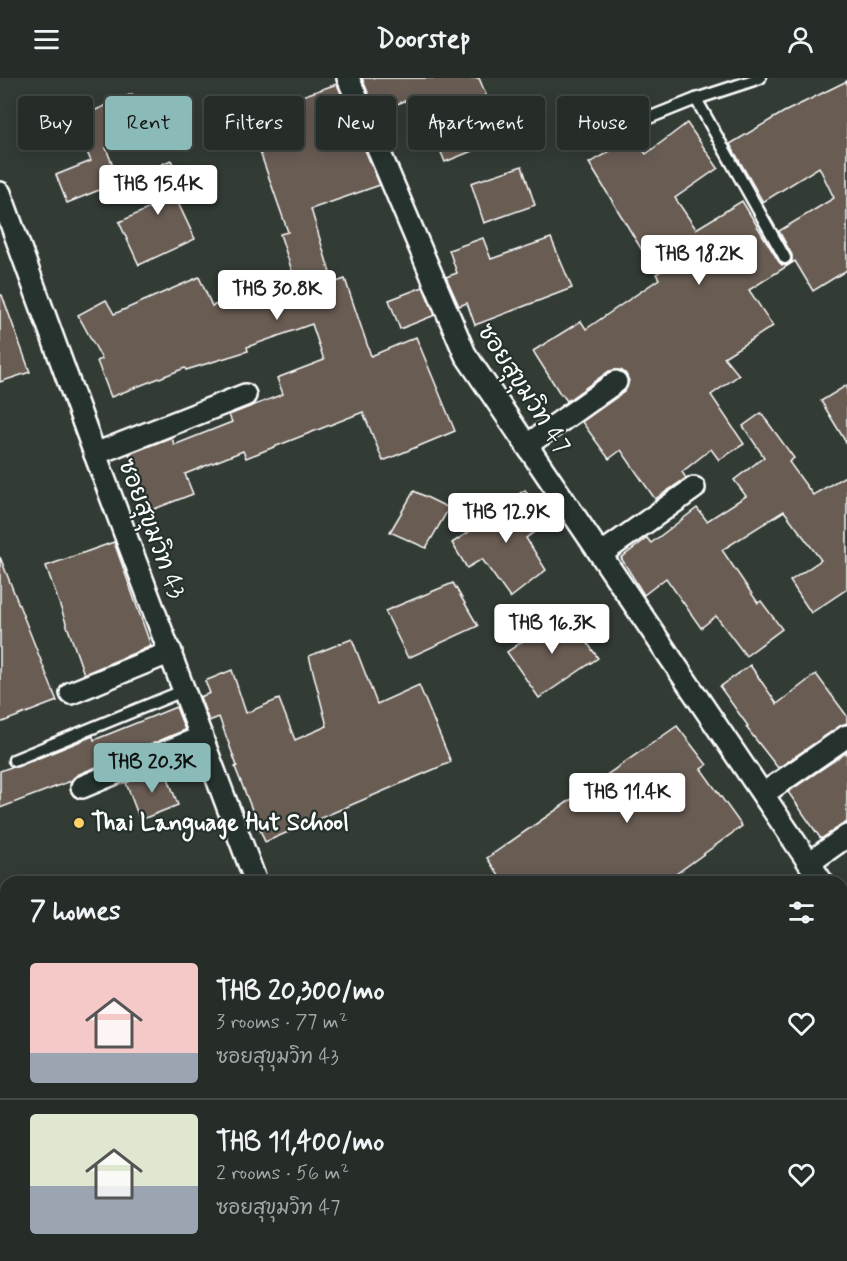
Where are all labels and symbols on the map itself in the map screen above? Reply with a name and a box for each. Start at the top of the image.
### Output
pin: THB 15.4K [89,165,227,216]
pin: THB 18.2K [630,235,768,286]
pin: THB 30.8K [208,270,346,321]
street label: ซอยสุขุมวิท 47 [469,318,577,461]
street label: ซอยสุขุมวิท 43 [109,455,192,604]
pin: THB 12.9K [437,493,575,544]
pin: THB 16.3K [483,604,621,655]
pin: THB 20.3K [83,743,221,794]
pin: THB 11.4K [558,773,696,824]
place label: Thai Language Hut School [91,808,349,842]
marker: Thai Language Hut School [72,816,86,830]

